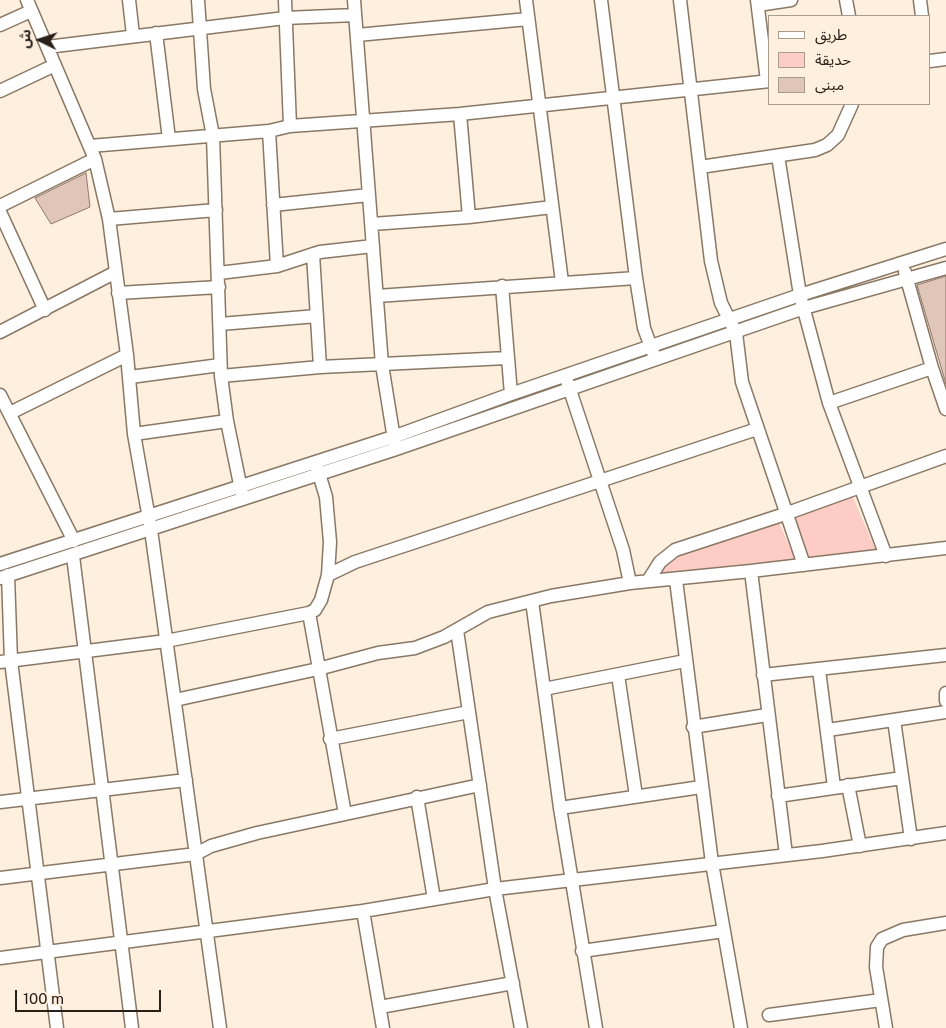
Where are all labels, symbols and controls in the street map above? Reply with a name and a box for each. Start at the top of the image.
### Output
north arrow [15,15,65,65]
legend [768,15,931,105]
text: طريق [815,26,847,43]
text: ش [16,29,34,49]
text: حديقة [815,51,851,68]
text: مبنى [815,76,844,93]
scale bar [18,980,164,1012]
text: 100 m [23,990,64,1007]

